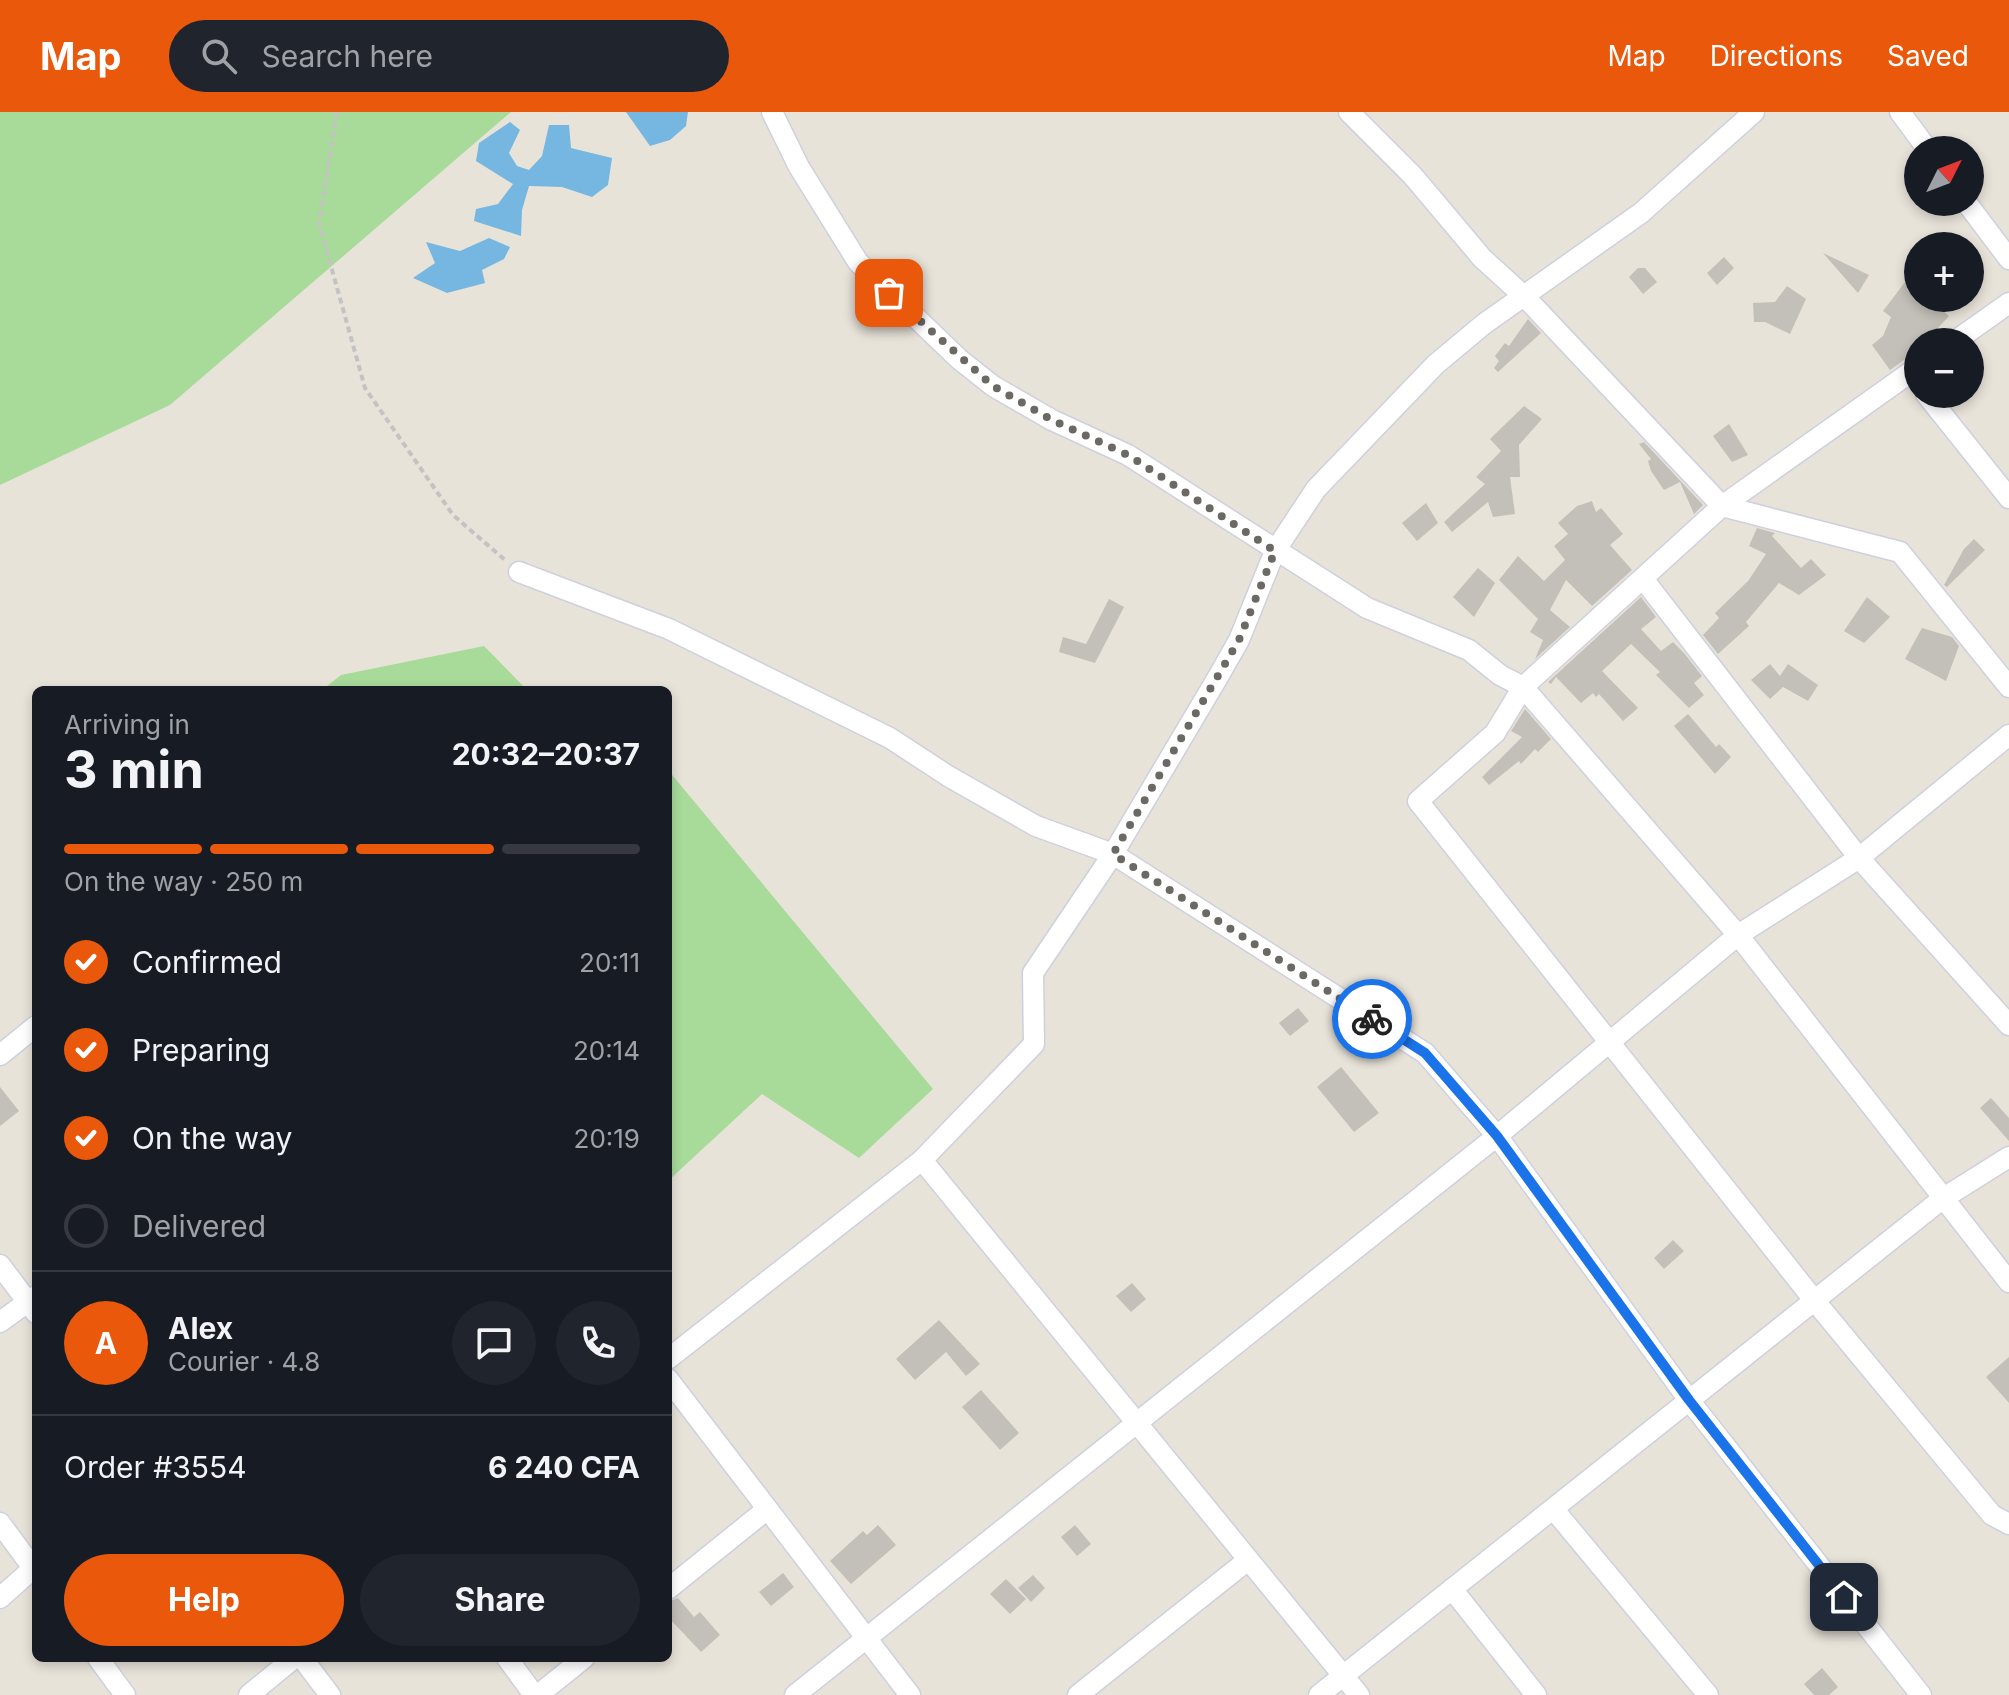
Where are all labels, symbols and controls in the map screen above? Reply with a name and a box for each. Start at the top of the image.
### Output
search box [169,20,729,92]
text: Map [40,33,121,79]
icon: search [197,34,241,78]
text: Search here [261,38,433,74]
text: Map [1607,39,1666,73]
text: Directions [1710,39,1843,73]
text: Saved [1887,39,1969,73]
north arrow [1904,136,1984,216]
map controls [1904,136,1984,408]
button: + [1904,232,1984,312]
pin [855,259,923,327]
icon: bag [867,271,911,315]
button: − [1904,328,1984,408]
text: Arriving in [64,709,190,740]
text: 20:32–20:37 [452,736,640,772]
text: 3 min [64,738,204,801]
text: On the way · 250 m [64,866,303,897]
icon: check [64,940,108,984]
text: Confirmed [132,944,282,980]
text: 20:11 [579,947,640,978]
courier [1332,979,1412,1059]
icon: bike [1350,997,1394,1041]
icon: check [64,1028,108,1072]
text: Preparing [132,1032,270,1068]
text: 20:14 [573,1035,640,1066]
icon: check [64,1116,108,1160]
text: On the way [132,1120,292,1156]
text: 20:19 [574,1123,640,1154]
text: Delivered [132,1208,266,1244]
button: chat [452,1301,536,1385]
button: phone [556,1301,640,1385]
text: Alex [168,1310,233,1346]
text: A [95,1325,117,1361]
text: Courier · 4.8 [168,1346,320,1377]
text: Order #3554 [64,1449,247,1485]
text: 6 240 CFA [488,1449,640,1485]
button: Help [64,1554,344,1646]
button: Share [360,1554,640,1646]
pin [1810,1563,1878,1631]
icon: home [1822,1575,1866,1619]

